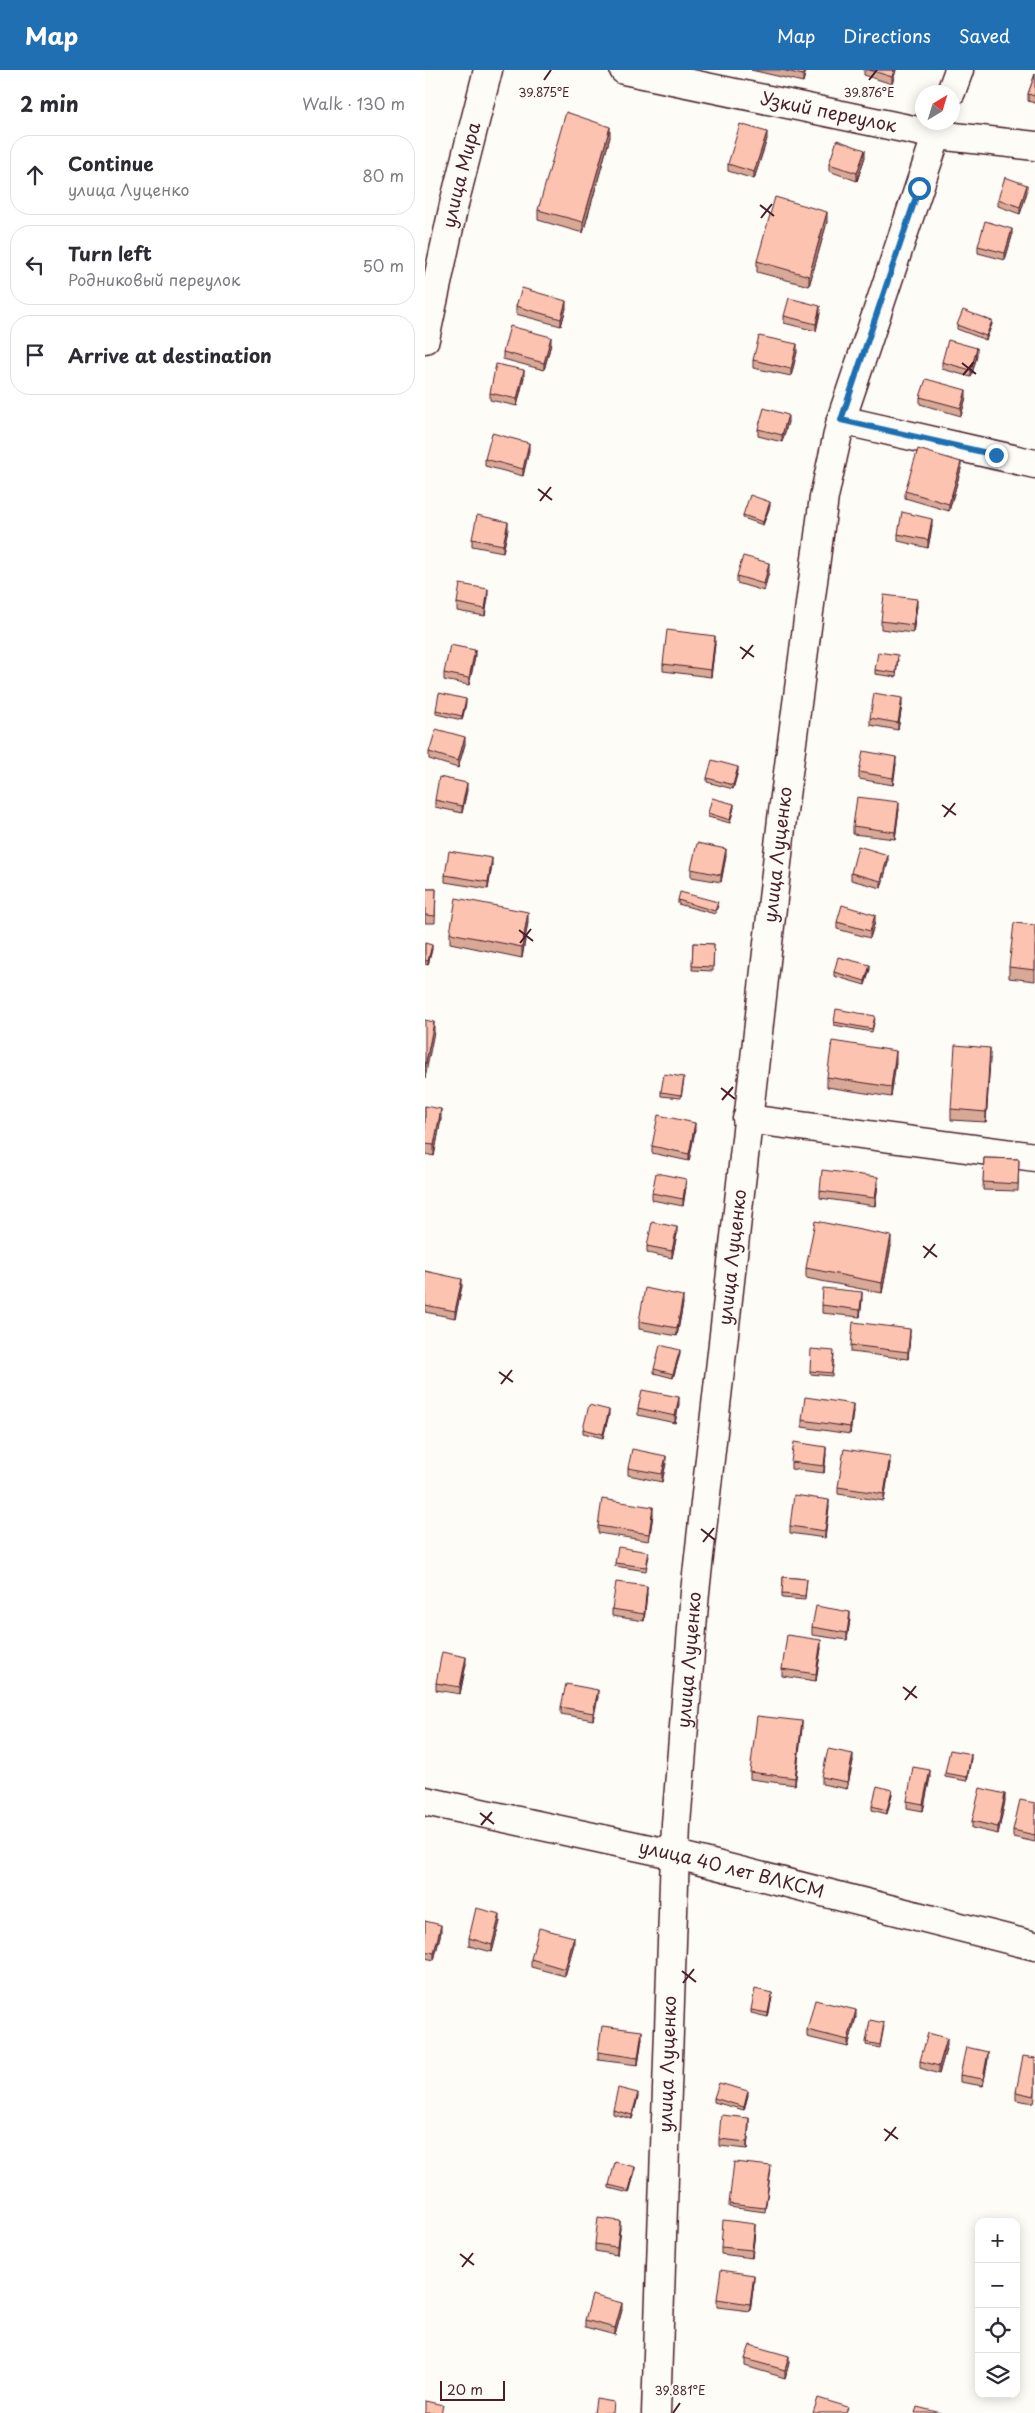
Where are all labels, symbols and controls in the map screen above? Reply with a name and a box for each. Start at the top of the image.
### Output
text: Map [25,17,78,53]
text: Map [777,22,815,49]
text: Directions [843,22,931,49]
text: Saved [959,22,1010,49]
text: 39.875°E [518,83,570,101]
text: 39.876°E [844,83,894,101]
street label: Узкий переулок [758,84,900,138]
north arrow [915,85,960,130]
text: 2 min [20,87,79,119]
text: Walk · 130 m [302,91,405,115]
street label: улица Мира [434,118,486,230]
text: Continue [68,149,154,177]
icon: ahead [21,161,49,189]
text: 80 m [362,163,404,187]
text: улица Луценко [68,177,189,201]
route start [908,177,931,200]
text: Turn left [68,239,152,267]
icon: left [21,251,49,279]
text: 50 m [363,253,404,277]
text: Родниковый переулок [68,267,240,291]
icon: arrive [21,341,49,369]
text: Arrive at destination [68,341,272,369]
route end [985,444,1008,467]
street label: улица Луценко [755,785,798,924]
street label: улица Луценко [710,1188,752,1326]
street label: улица Луценко [669,1591,707,1729]
street label: улица 40 лет ВЛКСМ [637,1832,827,1904]
street label: улица Луценко [651,1995,682,2133]
map controls [975,2218,1020,2398]
button: + [975,2218,1020,2263]
button: − [975,2263,1020,2308]
button: locate [975,2308,1020,2353]
button: layers [975,2353,1020,2398]
scale bar [440,2378,505,2401]
text: 20 m [447,2379,483,2400]
text: 39.881°E [655,2381,705,2399]

